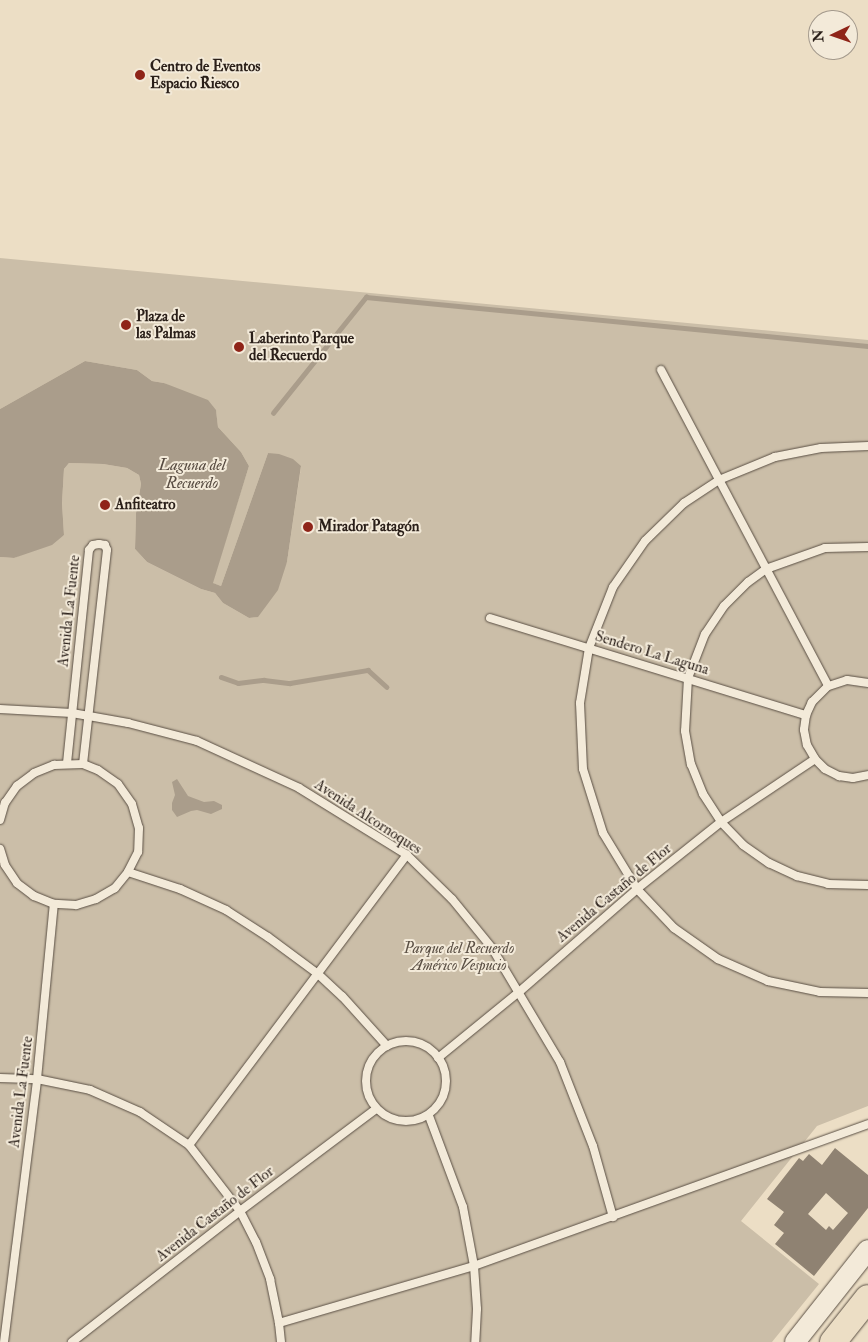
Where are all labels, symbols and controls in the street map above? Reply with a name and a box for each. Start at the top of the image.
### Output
north arrow [808,10,858,60]
text: N [810,29,827,42]
place label: Centro de Eventos Espacio Riesco [150,57,260,92]
marker: Centro de Eventos Espacio Riesco [134,69,146,81]
place label: Plaza de las Palmas [136,307,196,342]
marker: Plaza de las Palmas [120,319,132,331]
place label: Laberinto Parque del Recuerdo [249,329,354,364]
marker: Laberinto Parque del Recuerdo [233,341,245,353]
water label: Laguna del Recuerdo [159,455,225,493]
place label: Anfiteatro [115,496,175,514]
marker: Anfiteatro [99,499,111,511]
place label: Mirador Patagón [318,518,420,536]
marker: Mirador Patagón [302,521,314,533]
street label: Avenida La Fuente [54,554,84,668]
street label: Sendero La Laguna [593,627,711,679]
street label: Avenida Alcornoques [311,776,425,858]
street label: Avenida Castaño de Flor [553,840,675,946]
park label: Parque del Recuerdo Américo Vespucio [404,939,514,974]
street label: Avenida La Fuente [5,1035,37,1149]
street label: Avenida Castaño de Flor [153,1163,277,1265]

